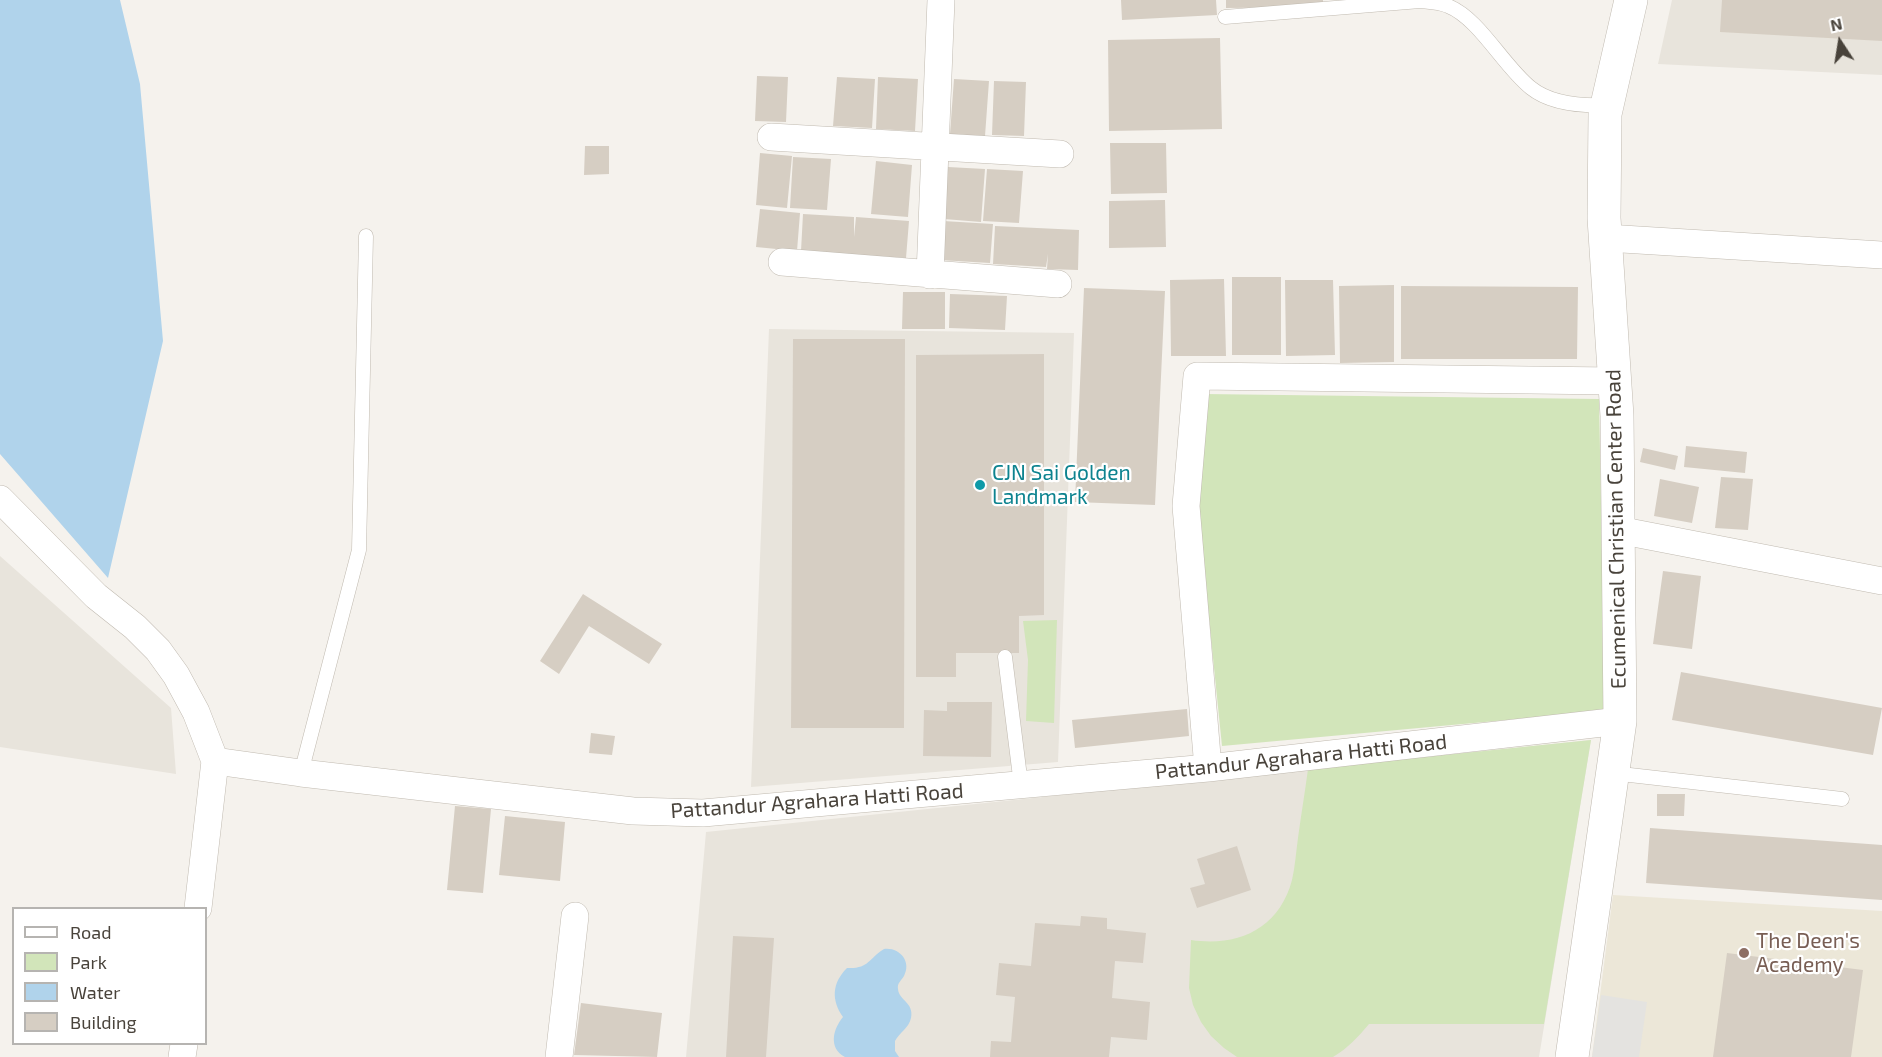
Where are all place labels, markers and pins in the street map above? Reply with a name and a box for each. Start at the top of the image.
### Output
place label: CJN Sai Golden Landmark [992,460,1131,510]
marker: CJN Sai Golden Landmark [973,478,987,492]
place label: The Deen's Academy [1756,928,1860,978]
marker: The Deen's Academy [1737,946,1751,960]

